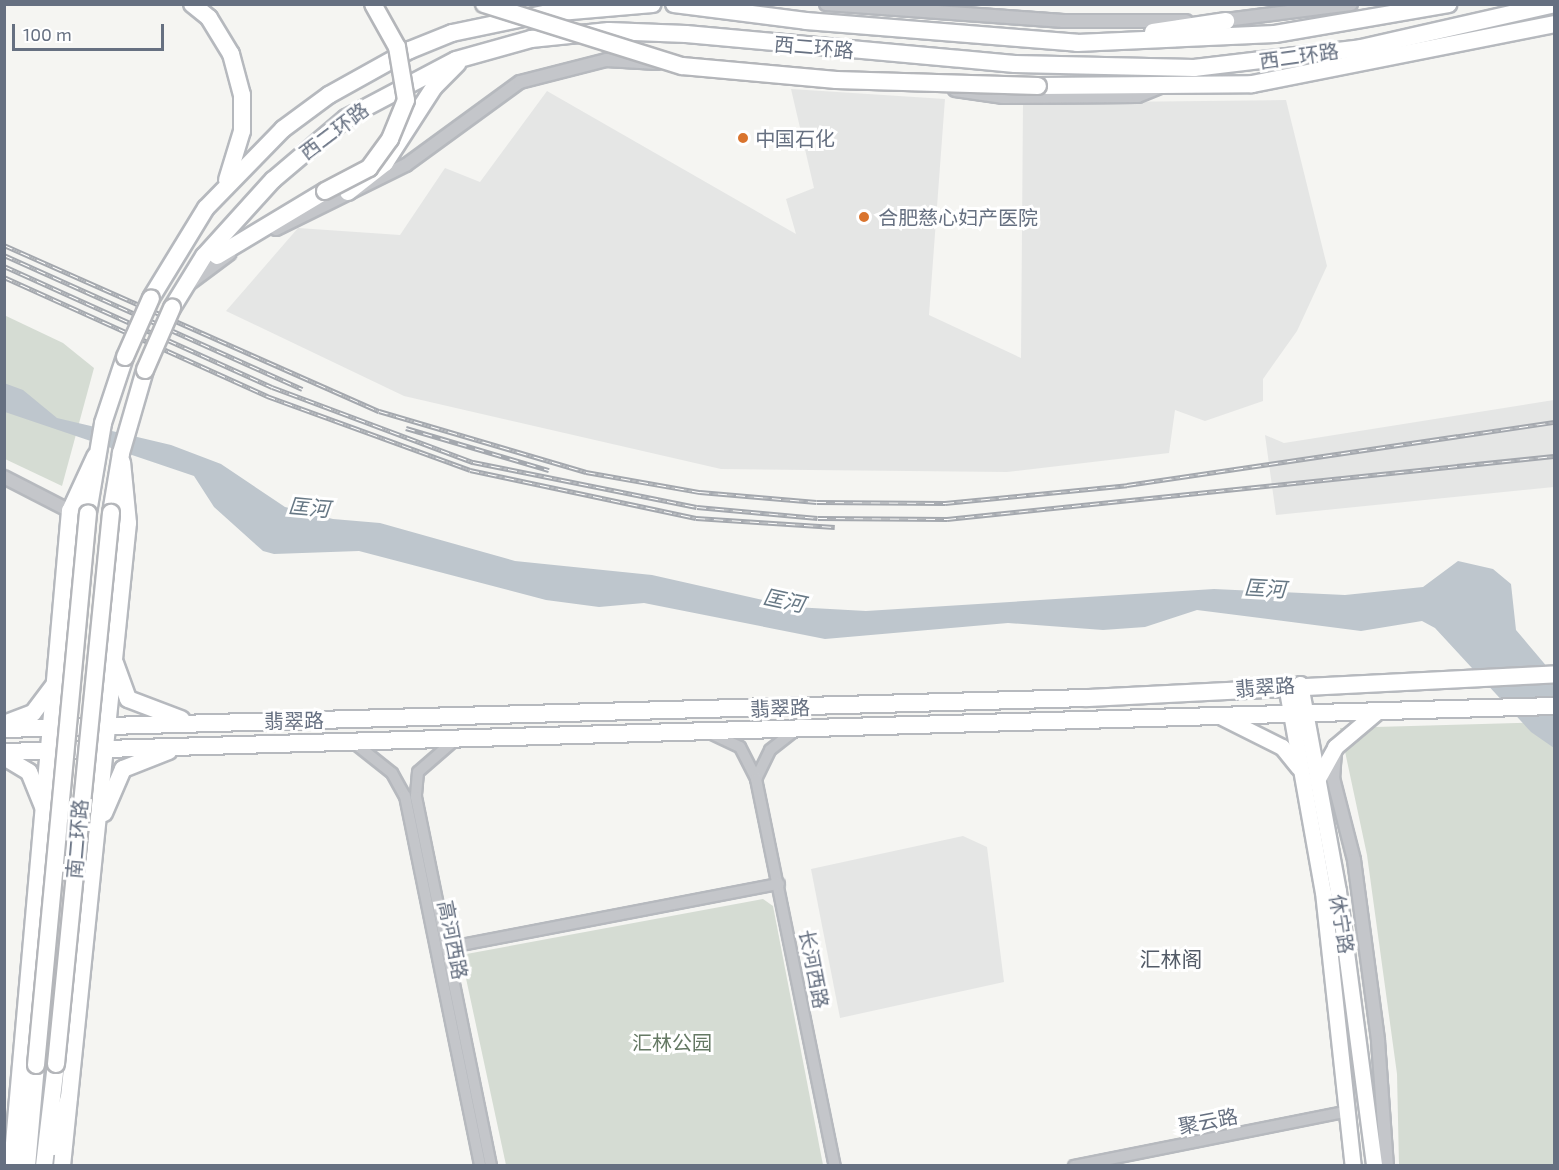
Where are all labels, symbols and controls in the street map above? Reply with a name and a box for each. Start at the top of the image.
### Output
scale bar [15,12,166,50]
text: 100 m [23,23,72,45]
street label: 西二环路 [773,32,855,62]
street label: 西二环路 [1258,39,1340,73]
street label: 西二环路 [295,97,373,165]
place label: 中国石化 [755,126,835,150]
marker: 中国石化 [736,131,750,145]
place label: 合肥慈心妇产医院 [878,205,1038,229]
marker: 合肥慈心妇产医院 [855,208,873,226]
water label: 匡河 [287,493,331,521]
water label: 匡河 [1243,574,1287,602]
water label: 匡河 [761,583,807,617]
street label: 翡翠路 [1234,673,1296,701]
street label: 翡翠路 [750,695,810,721]
street label: 翡翠路 [264,708,324,732]
street label: 南二环路 [62,798,92,880]
street label: 休宁路 [1325,892,1359,956]
street label: 高河西路 [434,898,472,982]
street label: 长河西路 [795,927,833,1011]
district label: 汇林阁 [1140,946,1202,972]
park label: 汇林公园 [632,1030,712,1054]
street label: 聚云路 [1176,1103,1240,1139]

